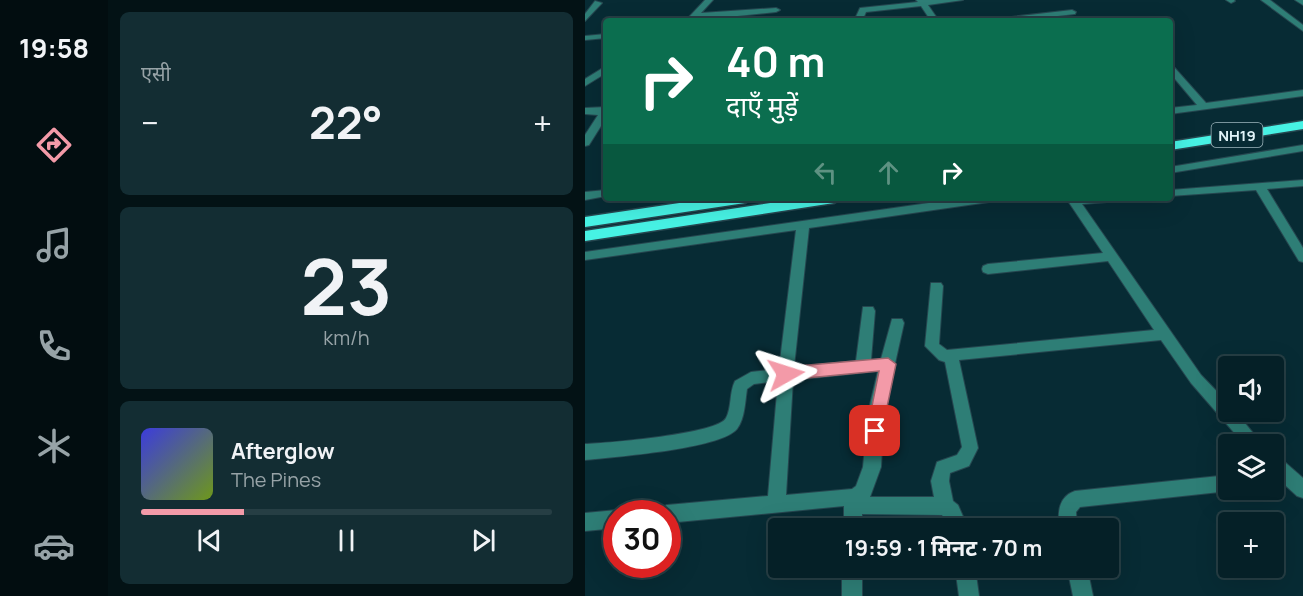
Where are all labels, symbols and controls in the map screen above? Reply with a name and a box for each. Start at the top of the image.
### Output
text: 19:58 [19,29,89,66]
text: 40 m [726,32,825,90]
icon: right [627,42,705,120]
text: एसी [141,60,171,87]
text: दाएँ मुड़ें [726,87,798,124]
text: 22° [309,91,383,153]
text: − [141,100,159,145]
text: + [533,100,552,145]
road number: NH19 [1211,123,1263,147]
icon: directions [33,124,75,166]
icon: left [809,156,842,189]
icon: ahead [872,156,905,189]
icon: right [935,156,968,189]
icon: music [33,224,75,266]
text: 23 [301,232,392,338]
text: km/h [323,324,370,351]
icon: phone [33,325,75,367]
position arrow [754,342,818,406]
map controls [1218,356,1284,578]
button: sound [1218,356,1284,422]
pin [849,405,900,456]
icon: arrive [858,414,891,447]
icon: climate [33,425,75,467]
button: layers [1218,434,1284,500]
text: Afterglow [231,436,335,466]
text: The Pines [231,466,321,493]
speed limit sign: 30 [603,500,681,578]
button: + [1218,512,1284,578]
icon: previous [193,524,226,557]
icon: pause [330,524,363,557]
icon: next [467,524,500,557]
icon: car [33,525,75,567]
text: 19:59 · 1 मिनट · 70 m [845,533,1042,563]

